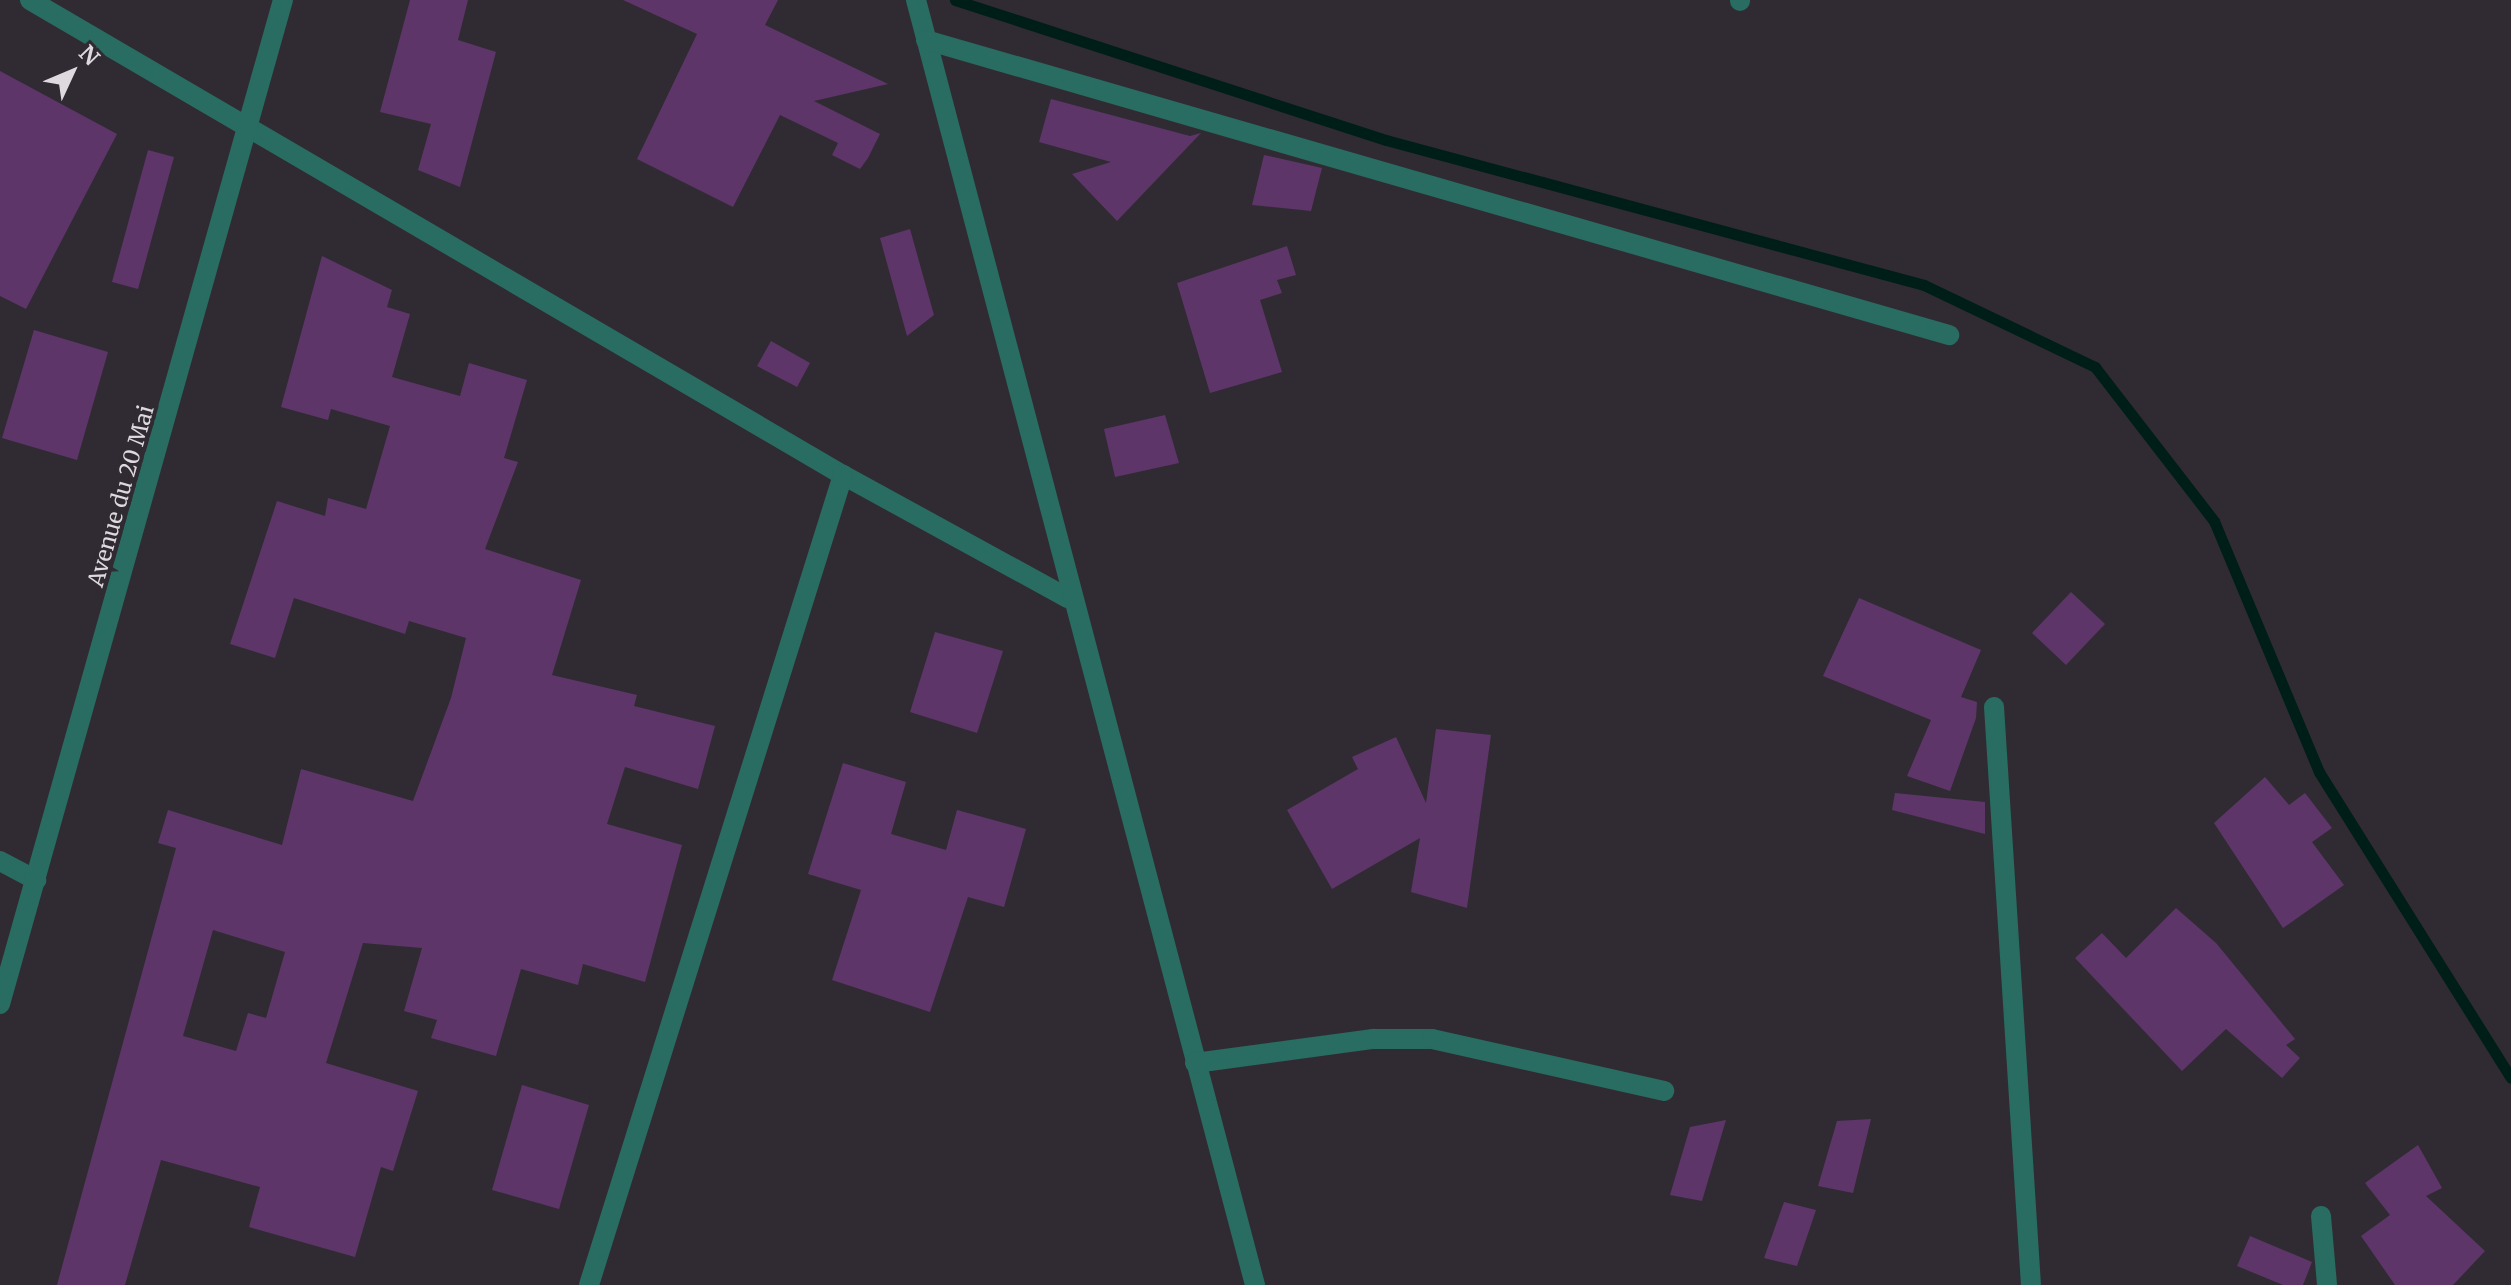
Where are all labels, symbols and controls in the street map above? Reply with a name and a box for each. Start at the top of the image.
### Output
north arrow [32,32,112,112]
text: N [73,39,105,71]
street label: Avenue du 20 Mai [82,402,160,590]

